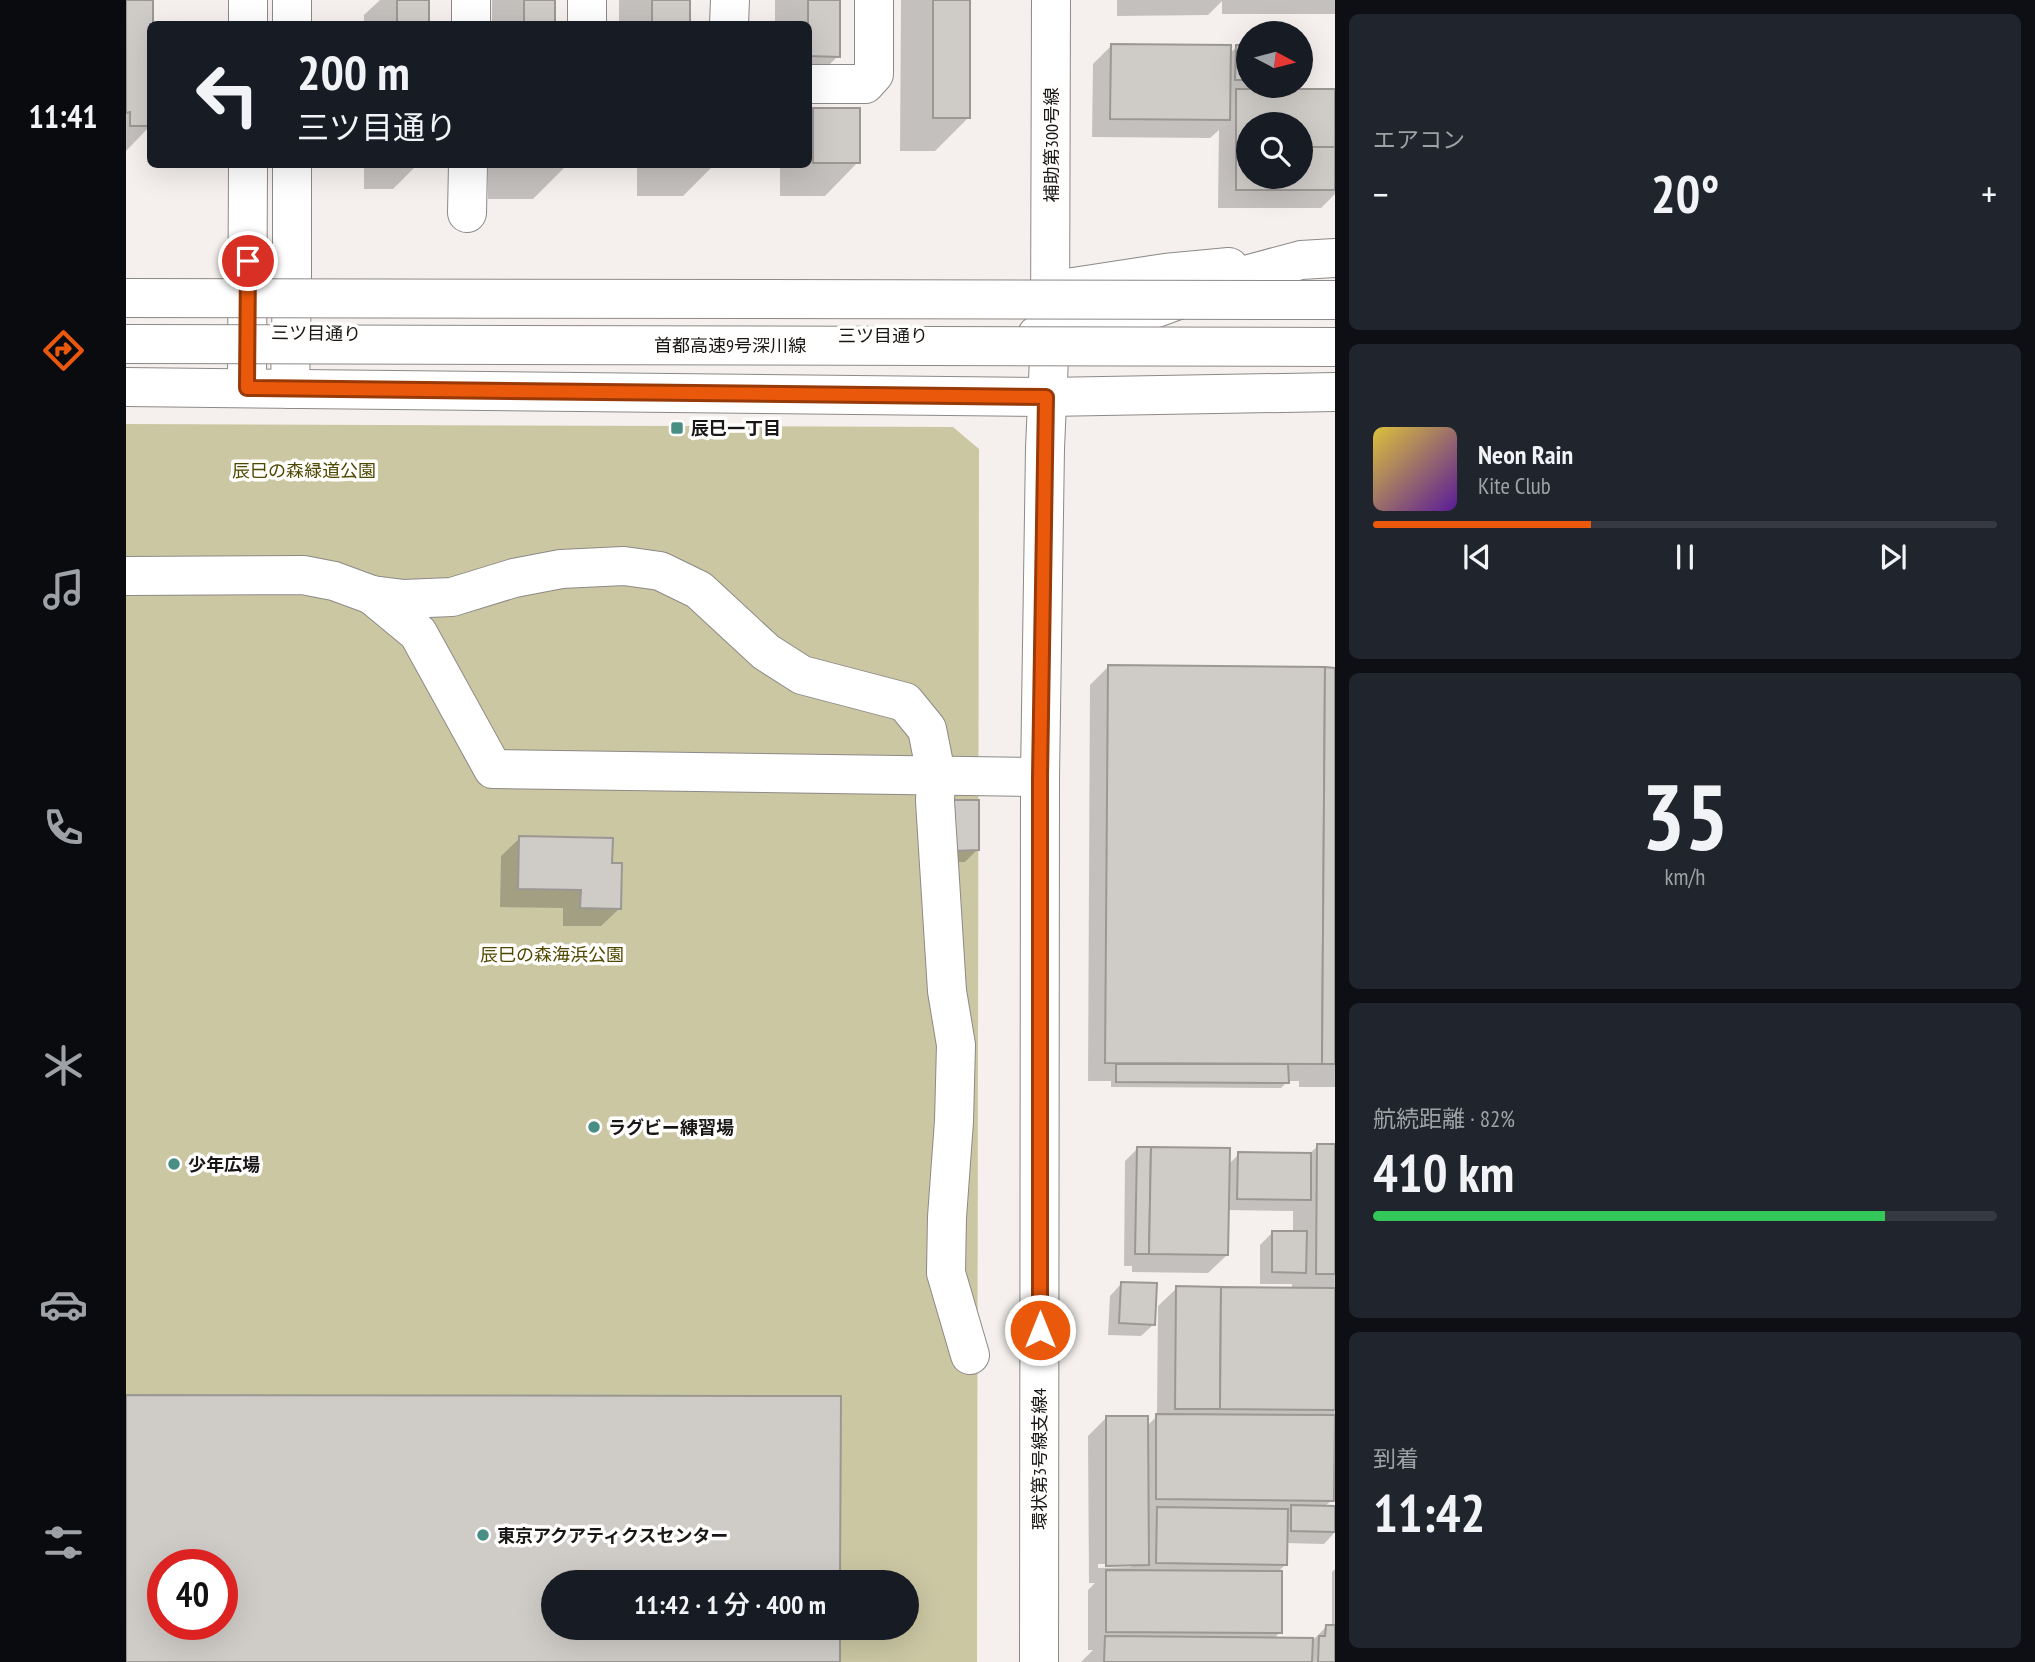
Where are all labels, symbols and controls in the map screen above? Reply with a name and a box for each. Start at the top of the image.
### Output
north arrow [1236,21,1312,98]
map controls [1236,21,1313,189]
text: 200 m [297,40,410,104]
icon: left [182,49,273,140]
street label: 補助第300号線 [1040,88,1063,202]
text: 11:41 [28,95,98,137]
text: 三ツ目通り [297,106,457,148]
button: search [1236,112,1313,189]
text: エアコン [1373,125,1465,154]
text: 20° [1651,160,1719,227]
text: − [1373,169,1389,218]
text: + [1981,169,1997,218]
pin [218,231,278,291]
icon: arrive [229,242,267,280]
street label: 三ツ目通り [271,321,361,345]
street label: 三ツ目通り [838,324,928,347]
icon: directions [39,326,88,375]
street label: 首都高速9号深川線 [654,334,806,357]
place label: 辰巳一丁目 [691,417,781,440]
marker: 辰巳一丁目 [669,420,685,436]
text: Neon Rain [1478,438,1573,471]
park label: 辰巳の森緑道公園 [232,459,376,482]
text: Kite Club [1478,471,1551,500]
icon: previous [1458,538,1496,576]
icon: pause [1666,538,1704,576]
icon: next [1874,538,1912,576]
icon: music [39,565,88,614]
text: 35 [1642,757,1729,875]
icon: phone [39,803,88,852]
text: km/h [1665,862,1705,891]
park label: 辰巳の森海浜公園 [480,943,624,966]
icon: climate [39,1041,88,1090]
text: 航続距離 · 82% [1373,1104,1515,1133]
place label: ラグビー練習場 [608,1116,734,1139]
marker: ラグビー練習場 [586,1119,602,1135]
text: 410 km [1373,1139,1514,1206]
place label: 少年広場 [188,1153,260,1176]
marker: 少年広場 [166,1156,182,1172]
icon: car [39,1280,88,1329]
position arrow [1003,1293,1077,1367]
street label: 環状第3号線支線4 [1028,1388,1051,1530]
text: 到着 [1373,1444,1419,1473]
text: 11:42 [1373,1479,1485,1546]
icon: filters [39,1518,88,1567]
place label: 東京アクアティクスセンター [497,1524,728,1547]
marker: 東京アクアティクスセンター [475,1527,491,1543]
speed limit sign: 40 [147,1549,238,1640]
text: 11:42 · 1 分 · 400 m [634,1588,826,1621]

